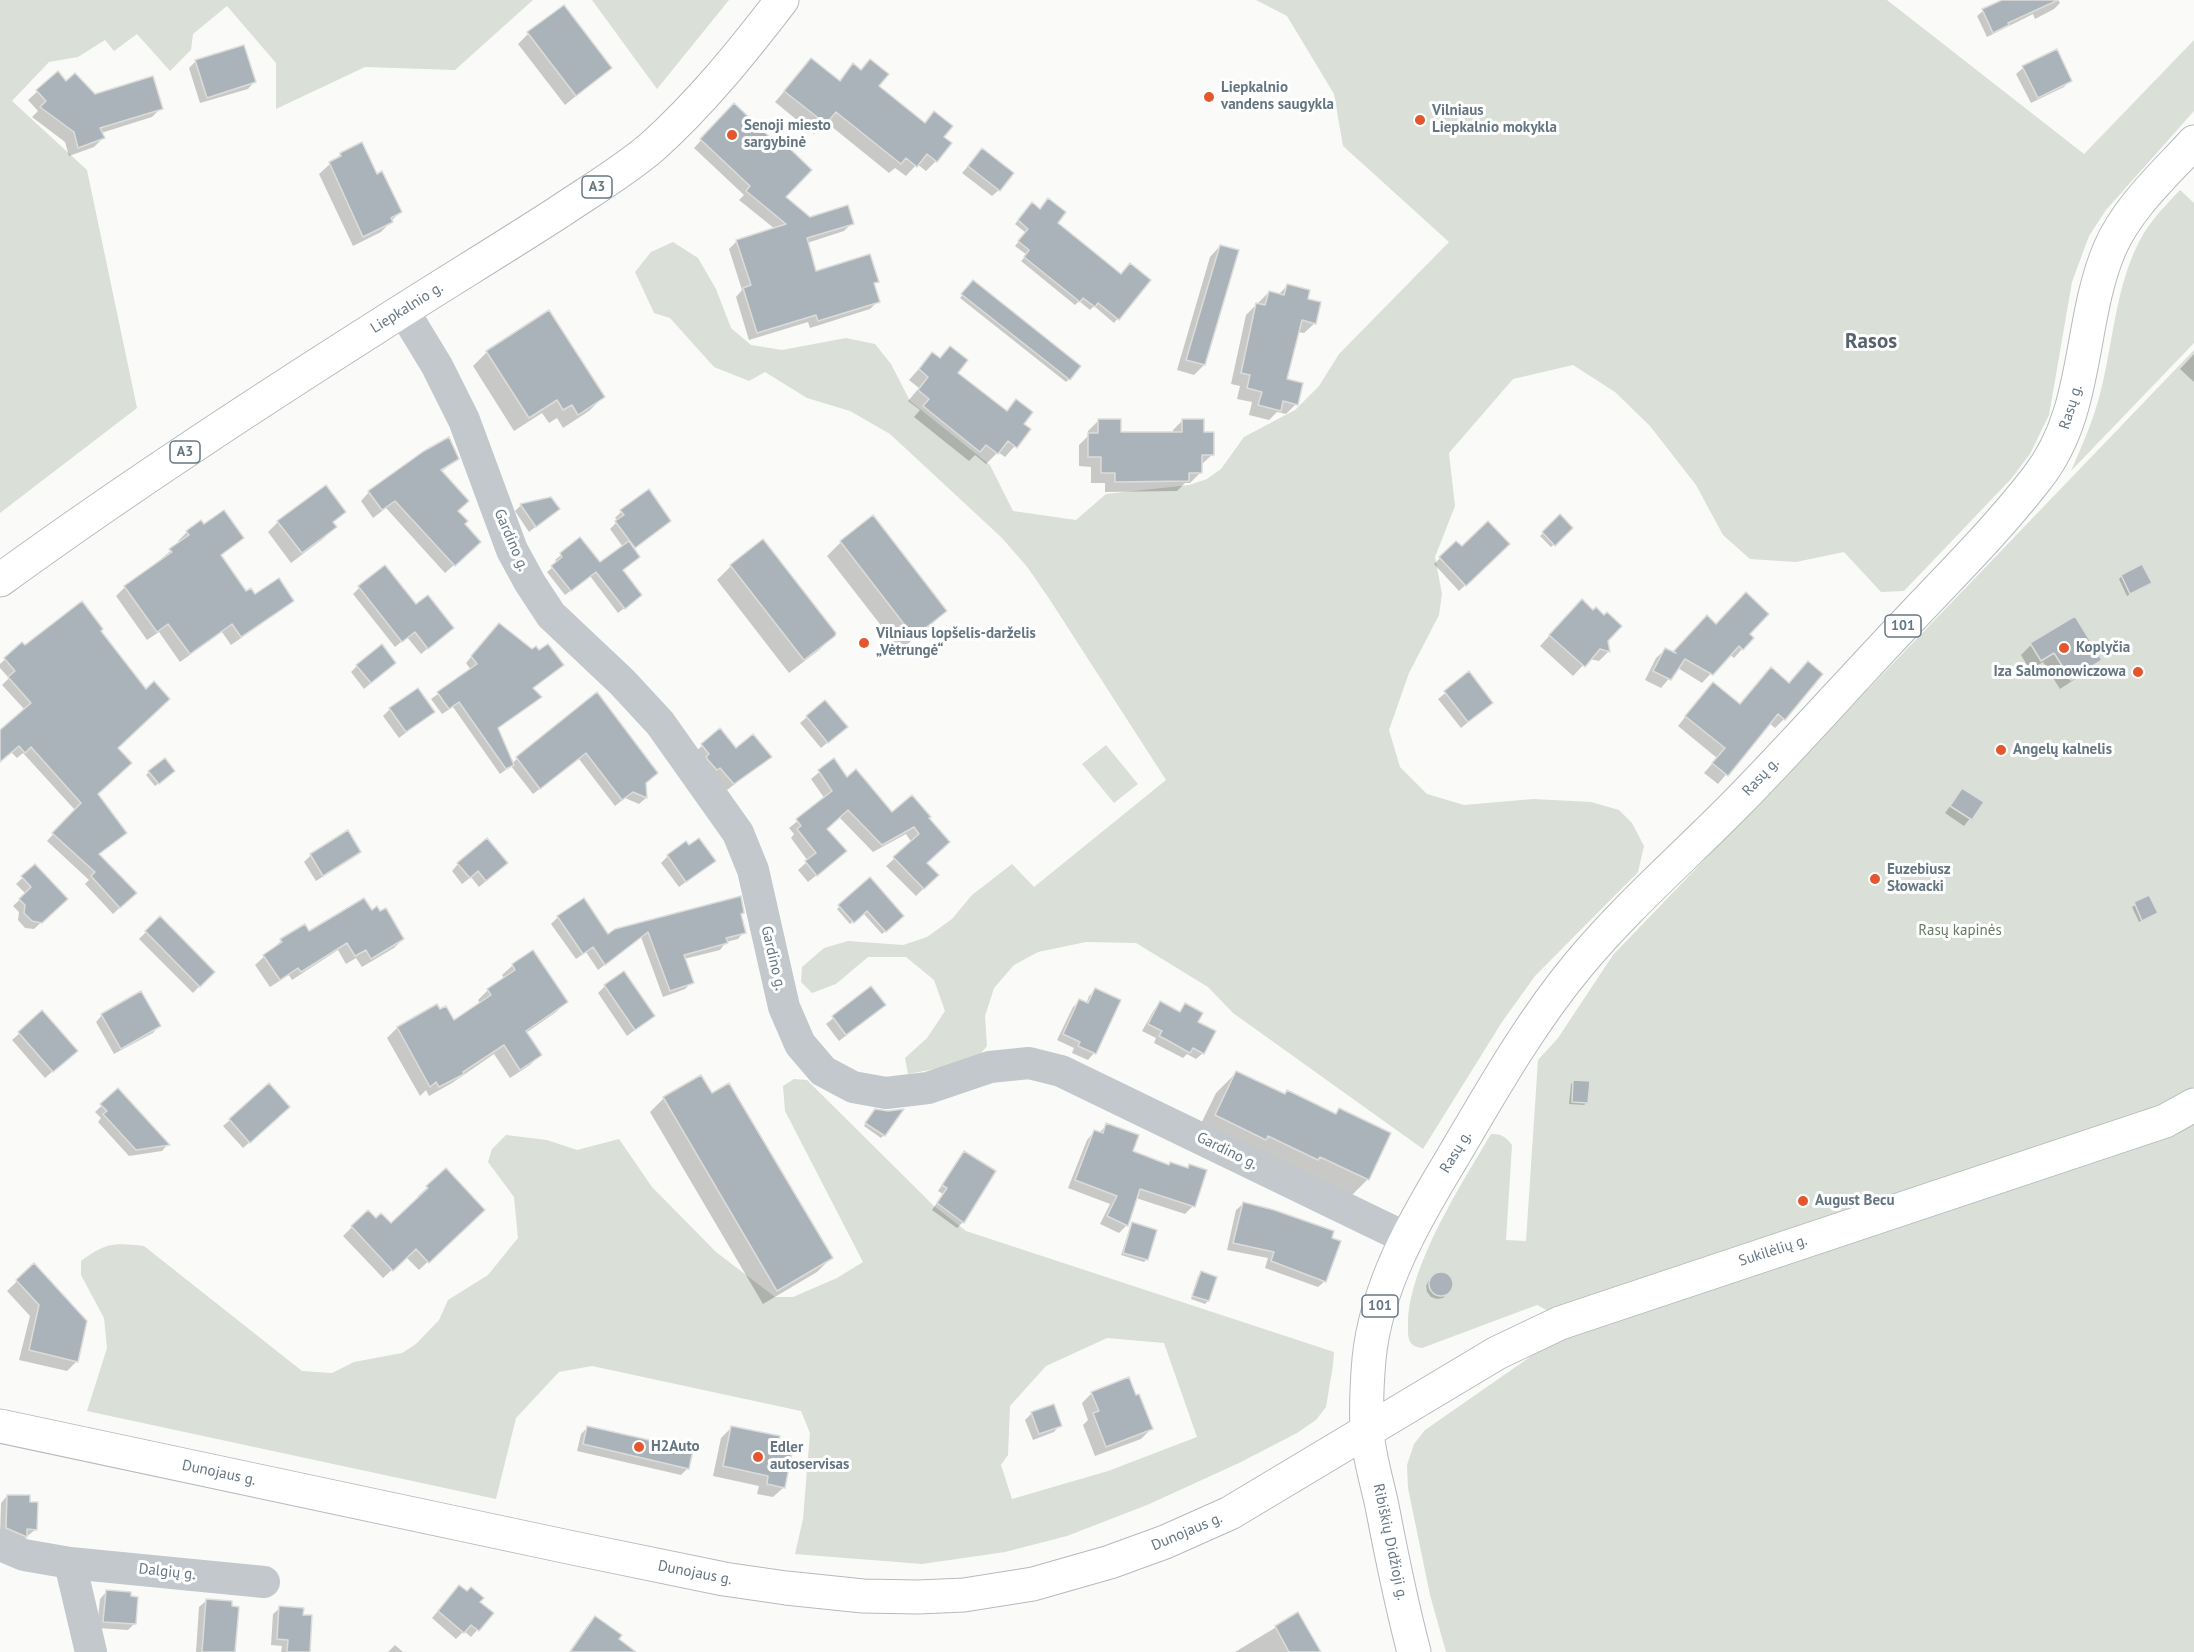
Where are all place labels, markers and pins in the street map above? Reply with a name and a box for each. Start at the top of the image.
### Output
place label: Liepkalnio vandens saugykla [1221,79,1334,114]
marker: Liepkalnio vandens saugykla [1202,90,1216,104]
place label: Vilniaus Liepkalnio mokykla [1432,102,1557,137]
marker: Vilniaus Liepkalnio mokykla [1413,113,1427,127]
place label: Senoji miesto sargybinė [744,117,831,152]
marker: Senoji miesto sargybinė [725,128,739,142]
place label: Vilniaus lopšelis-darželis „Vėtrungė“ [876,625,1036,660]
marker: Vilniaus lopšelis-darželis „Vėtrungė“ [857,636,871,650]
place label: Koplyčia [2076,639,2130,657]
marker: Koplyčia [2057,641,2071,655]
place label: Iza Salmonowiczowa [1993,663,2126,681]
marker: Iza Salmonowiczowa [2131,665,2145,679]
place label: Angelų kalnelis [2013,741,2112,759]
marker: Angelų kalnelis [1994,743,2008,757]
place label: Euzebiusz Słowacki [1887,861,1951,896]
marker: Euzebiusz Słowacki [1868,872,1882,886]
place label: August Becu [1815,1192,1895,1210]
marker: August Becu [1796,1194,1810,1208]
place label: H2Auto [651,1438,700,1456]
place label: Edler autoservisas [770,1439,849,1474]
marker: H2Auto [632,1440,646,1454]
marker: Edler autoservisas [751,1450,765,1464]

